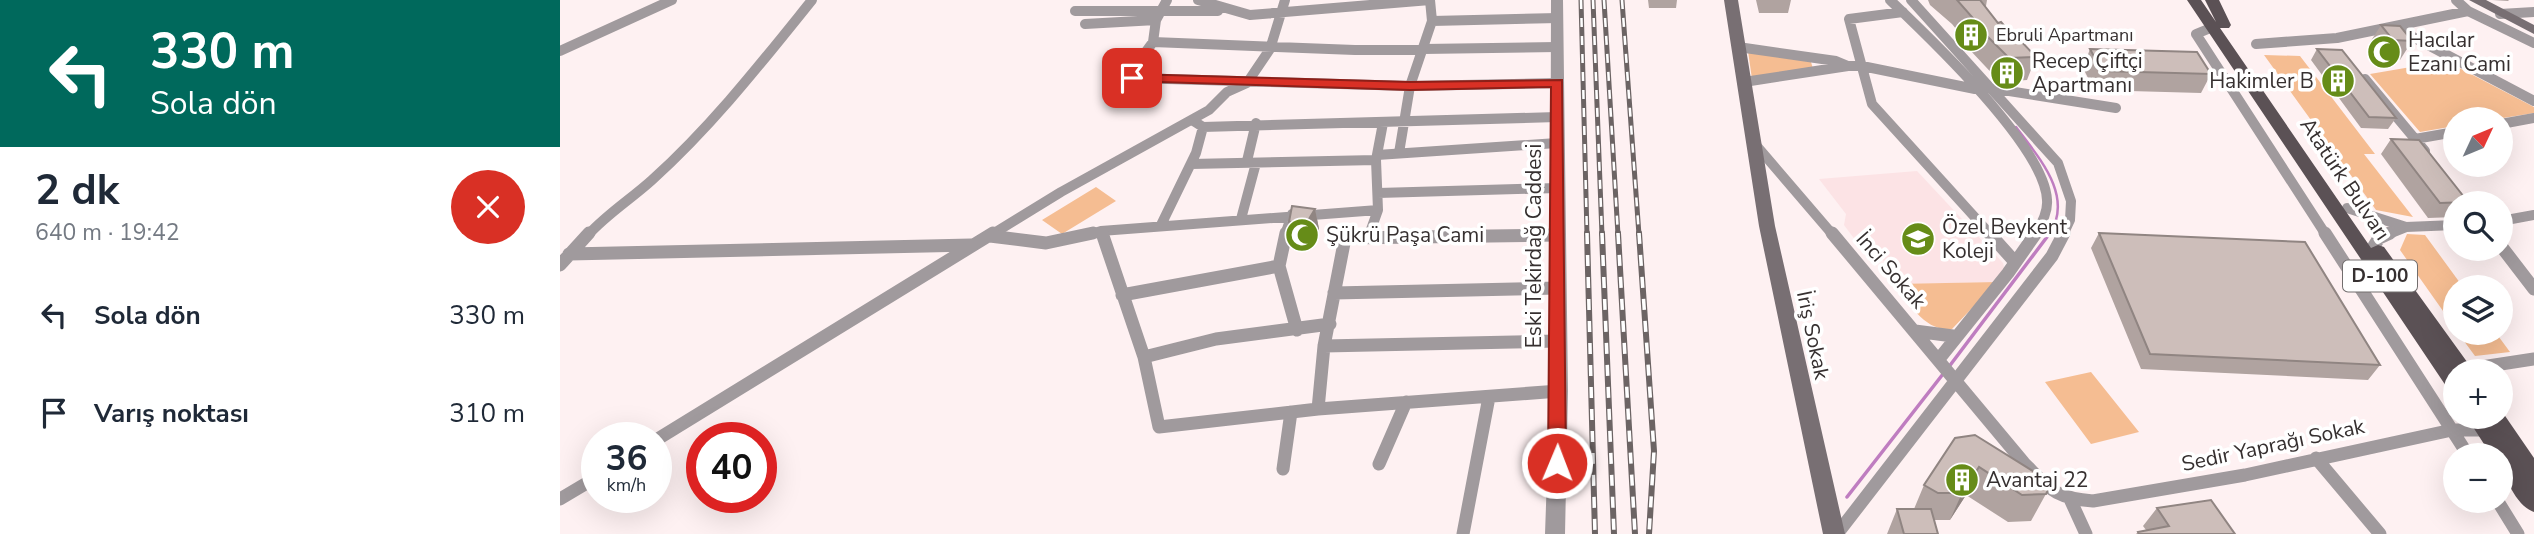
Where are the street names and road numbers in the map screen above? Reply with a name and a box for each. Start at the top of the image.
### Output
street label: Atatürk Bulvarı [2294,112,2396,246]
street label: Eski Tekirdağ Caddesi [1520,144,1548,348]
street label: İnci Sokak [1850,225,1933,315]
road number: D-100 [2343,260,2417,292]
street label: İriş Sokak [1790,288,1836,382]
street label: Sedir Yaprağı Sokak [2179,412,2367,478]

